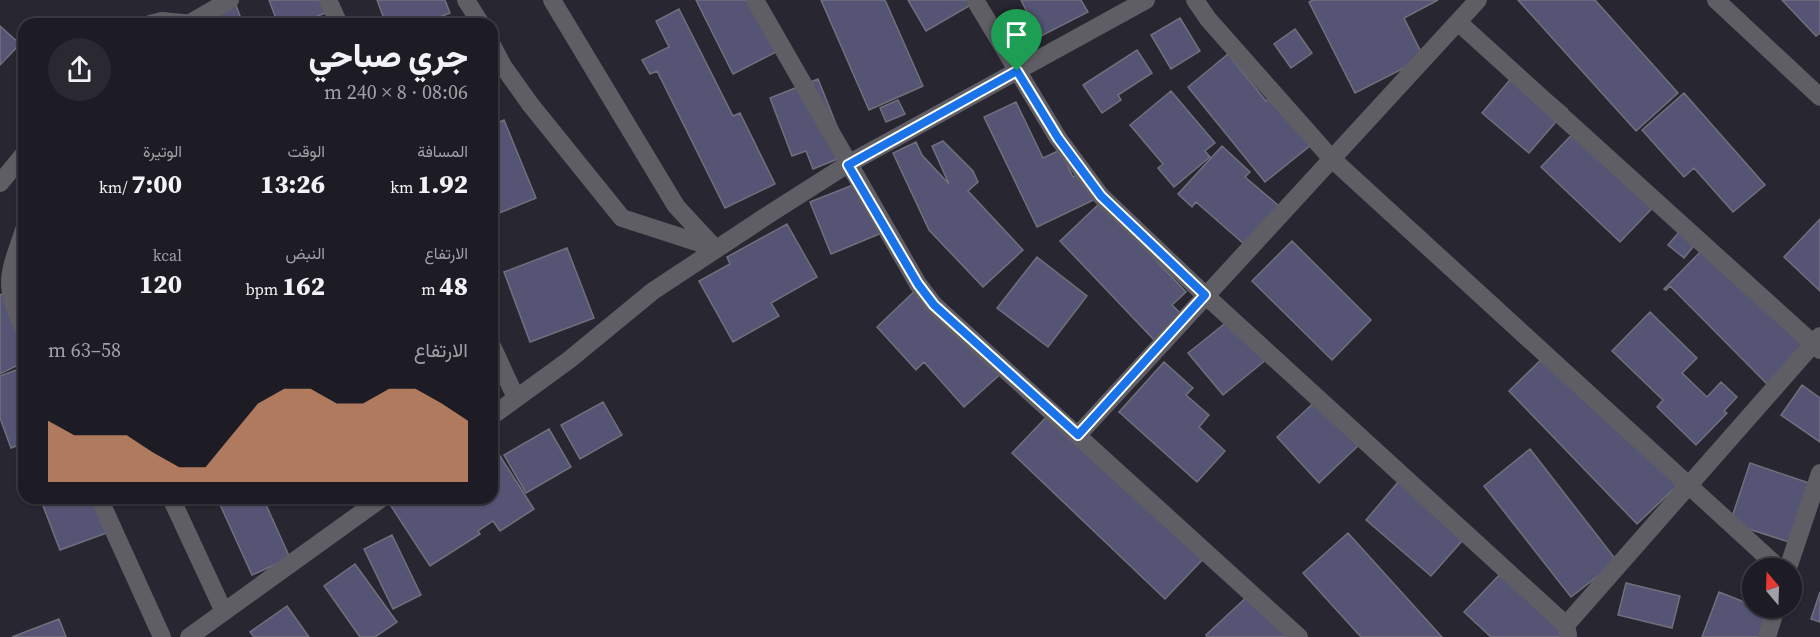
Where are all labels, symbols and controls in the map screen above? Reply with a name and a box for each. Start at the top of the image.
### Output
pin [991,9,1042,71]
icon: arrive [1000,18,1033,51]
text: جري صباحي [308,33,468,78]
button: share [48,38,111,101]
text: 08:06 · 8 × 240 m [324,78,468,106]
text: الوتيرة [143,140,182,162]
text: الوقت [287,140,325,162]
text: المسافة [417,140,468,162]
text: 7:00 [131,166,182,202]
text: 13:26 [260,166,325,202]
text: 1.92 [417,166,468,202]
text: /km [99,176,131,198]
text: km [390,176,417,198]
text: النبض [285,242,325,264]
text: الارتفاع [425,242,468,264]
text: kcal [153,244,182,266]
text: 120 [139,266,182,302]
text: 162 [282,268,325,304]
text: 48 [439,268,468,304]
text: bpm [245,278,282,300]
text: m [421,278,439,300]
text: 58–63 m [48,336,121,364]
text: الارتفاع [414,336,468,364]
north arrow [1742,558,1802,618]
map controls [1742,558,1802,618]

